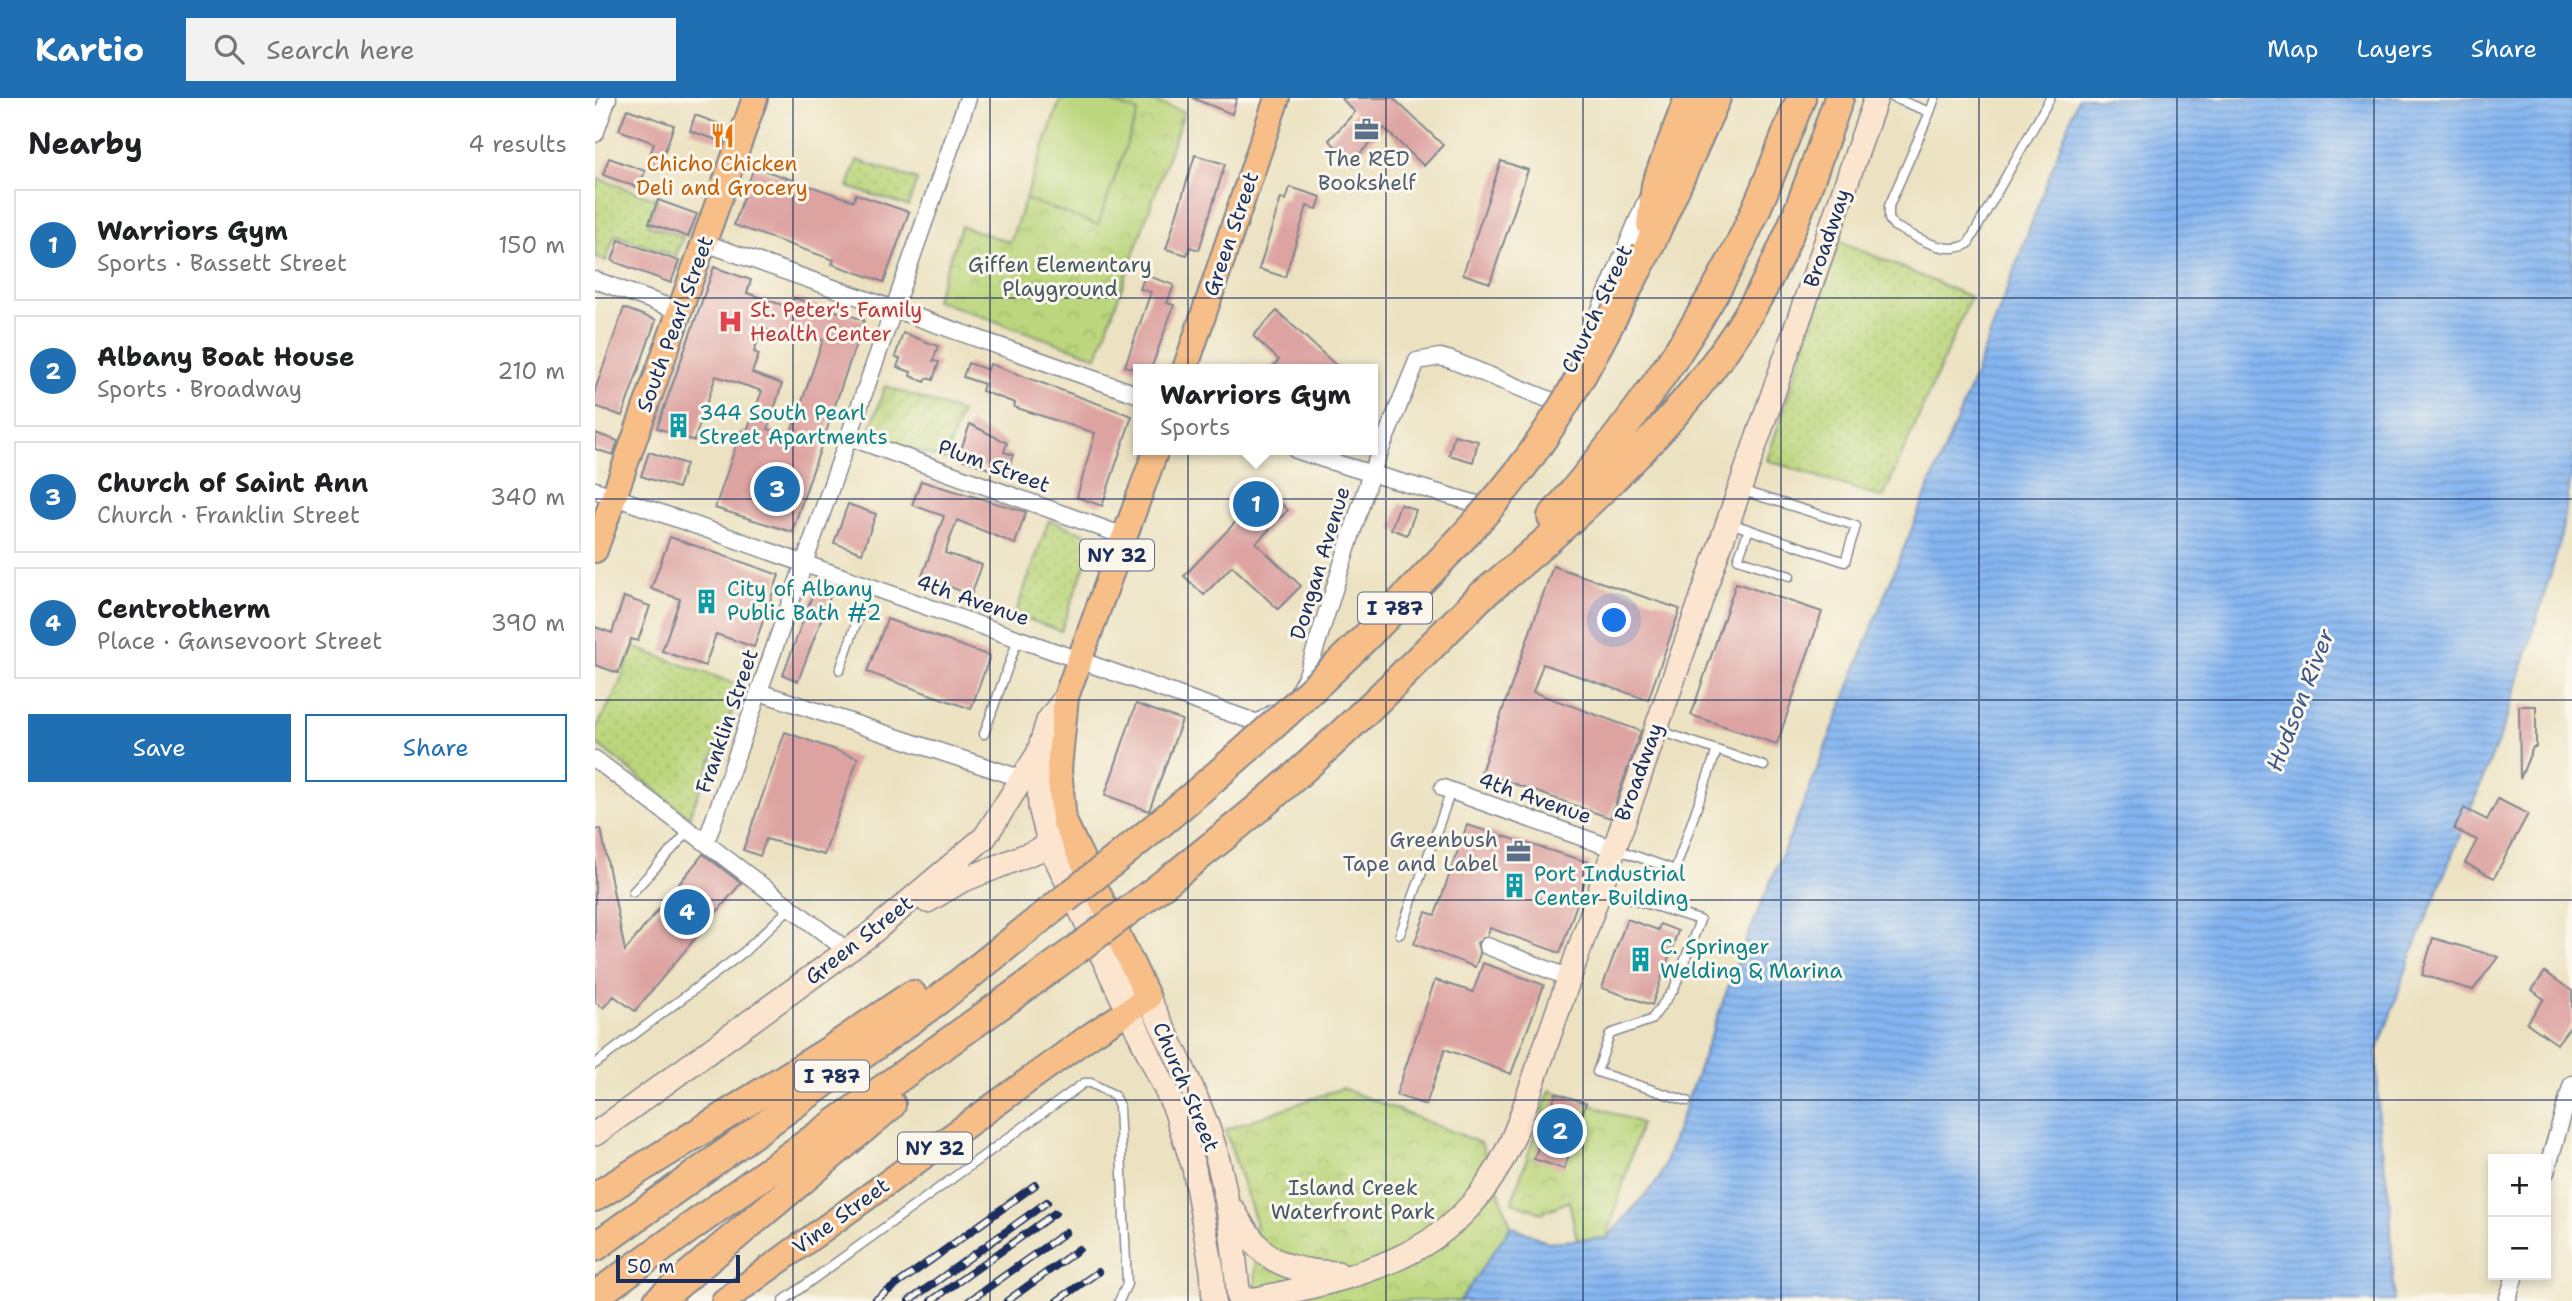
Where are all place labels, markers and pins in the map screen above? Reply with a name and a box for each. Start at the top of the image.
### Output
office icon: The RED Bookshelf [1353,116,1381,144]
restaurant icon: Chicho Chicken Deli and Grocery [708,121,736,149]
place label: The RED Bookshelf [1318,145,1416,197]
place label: Chicho Chicken Deli and Grocery [636,150,808,202]
place label: St. Peter's Family Health Center [750,296,922,348]
hospital icon: St. Peter's Family Health Center [716,308,744,336]
place label: 344 South Pearl Street Apartments [699,399,888,451]
building icon: 344 South Pearl Street Apartments [665,411,693,439]
pin: 3 [754,463,800,515]
pin: 1 [1233,478,1279,530]
place label: City of Albany Public Bath #2 [727,575,882,627]
building icon: City of Albany Public Bath #2 [693,587,721,615]
place label: Greenbush Tape and Label [1343,826,1499,878]
office icon: Greenbush Tape and Label [1504,838,1532,866]
place label: Port Industrial Center Building [1534,860,1688,912]
building icon: Port Industrial Center Building [1500,872,1528,900]
pin: 4 [664,886,710,938]
place label: C. Springer Welding & Marina [1660,933,1842,985]
building icon: C. Springer Welding & Marina [1626,945,1654,973]
pin: 2 [1537,1105,1583,1157]

